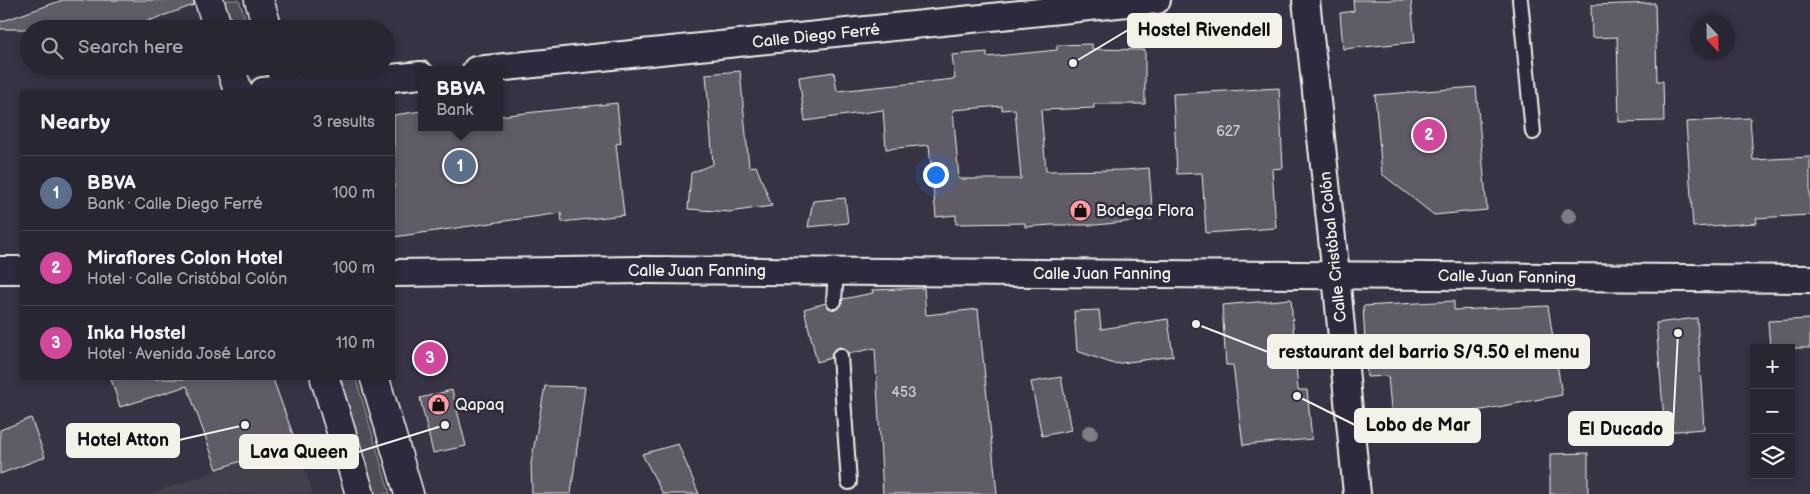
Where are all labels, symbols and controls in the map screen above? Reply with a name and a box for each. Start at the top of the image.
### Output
callout: Hostel Rivendell [1128,14,1281,47]
north arrow [1690,15,1735,60]
search box [20,20,395,75]
street label: Calle Diego Ferré [751,20,881,53]
text: Hostel Rivendell [1137,20,1271,41]
icon: search [38,34,66,62]
text: Search here [78,36,183,59]
popup [418,66,503,131]
text: BBVA [436,78,485,101]
text: Bank [436,101,473,120]
text: Nearby [40,110,110,135]
text: 3 results [313,113,375,132]
pin: 2 [1413,116,1445,154]
house number: 627 [1216,123,1240,140]
pin: 1 [444,147,476,185]
your location [923,162,949,188]
street label: Calle Cristóbal Colón [1316,170,1351,323]
text: BBVA [87,172,136,195]
text: 1 [53,184,59,203]
text: 100 m [332,184,375,203]
text: Bank · Calle Diego Ferré [87,195,263,214]
shop icon: Bodega Flora [1068,198,1092,222]
place label: Bodega Flora [1096,202,1194,221]
text: Miraflores Colon Hotel [87,247,283,270]
text: 2 [51,259,61,278]
text: 100 m [332,259,375,278]
street label: Calle Juan Fanning [628,262,766,281]
street label: Calle Juan Fanning [1033,265,1171,284]
street label: Calle Juan Fanning [1438,267,1576,288]
text: Hotel · Calle Cristóbal Colón [87,270,287,289]
text: Inka Hostel [87,322,186,345]
text: 3 [51,334,61,353]
text: 110 m [336,334,375,353]
callout: restaurant del barrio S/9.50 el menu [1268,335,1589,368]
pin: 3 [414,339,446,377]
text: restaurant del barrio S/9.50 el menu [1278,342,1580,363]
map controls [1750,344,1795,479]
button: + [1750,344,1795,389]
text: Hotel · Avenida José Larco [87,345,276,364]
house number: 453 [891,384,917,401]
button: − [1750,389,1795,434]
shop icon: Qapaq [427,392,451,416]
place label: Qapaq [455,396,504,415]
callout: Lobo de Mar [1355,409,1480,442]
callout: El Ducado [1569,412,1673,445]
text: Lobo de Mar [1366,415,1471,436]
text: El Ducado [1579,419,1663,440]
callout: Hotel Atton [67,424,179,457]
text: Hotel Atton [77,430,169,451]
button: layers [1750,434,1795,479]
callout: Lava Queen [240,435,358,468]
text: Lava Queen [250,442,348,463]

